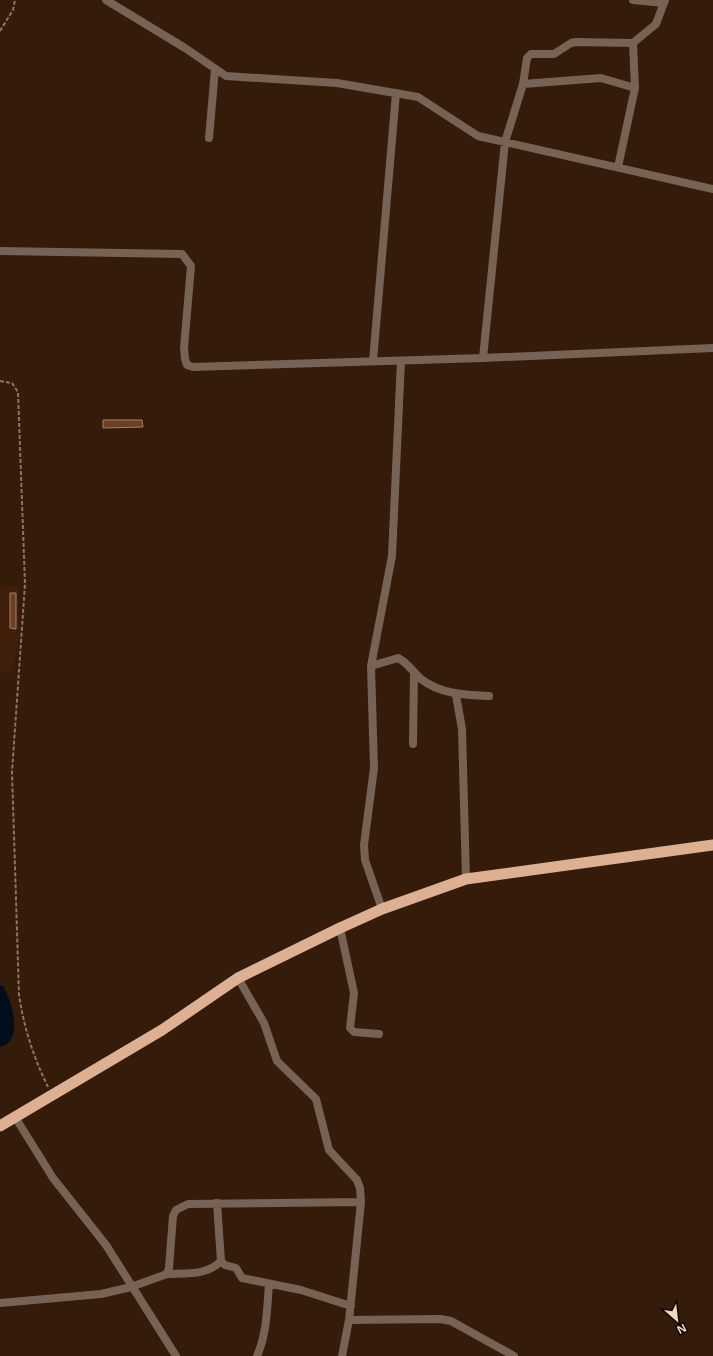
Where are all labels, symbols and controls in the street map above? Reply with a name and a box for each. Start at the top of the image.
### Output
north arrow [657,1300,697,1340]
text: N [674,1321,689,1338]

